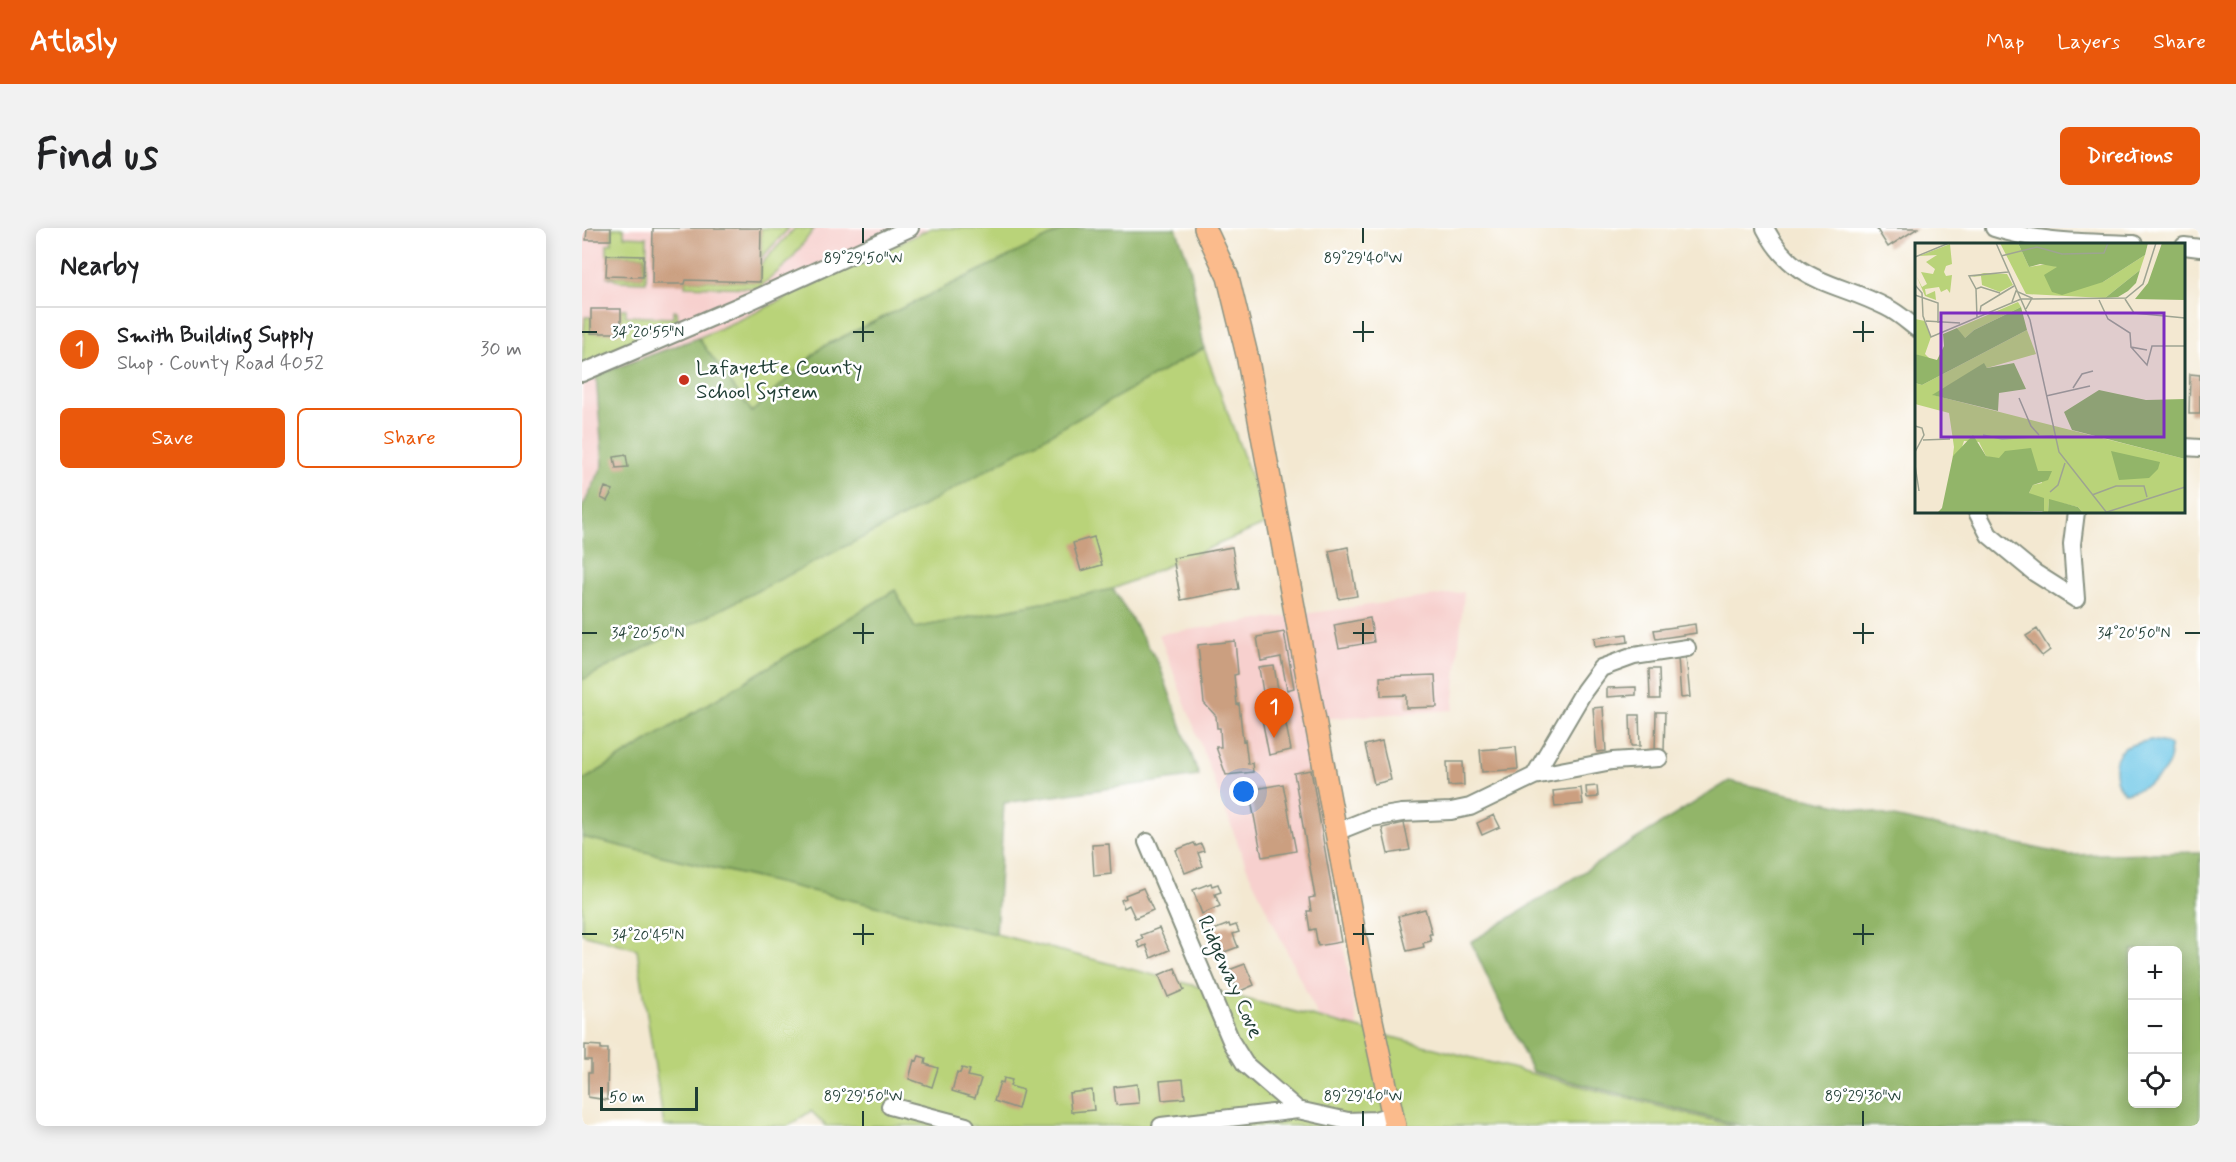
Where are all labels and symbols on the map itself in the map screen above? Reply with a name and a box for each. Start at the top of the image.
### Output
inset map [1915,243,2185,513]
text: 89°29'50"W [824,249,902,269]
text: 89°29'40"W [1324,249,1402,269]
text: 34°20'55"N [612,323,684,343]
place label: Lafayette County School System [696,354,862,406]
marker: Lafayette County School System [677,373,691,387]
text: 34°20'50"N [611,624,685,644]
text: 34°20'50"N [2097,624,2171,644]
pin: 1 [1254,688,1294,738]
your location [1229,777,1258,806]
street label: Ridgeway Cove [1190,911,1270,1043]
text: 34°20'45"N [612,926,684,946]
scale bar [600,1084,698,1112]
text: 89°29'50"W [824,1087,902,1107]
text: 89°29'40"W [1324,1087,1402,1107]
text: 89°29'30"W [1825,1087,1901,1107]

